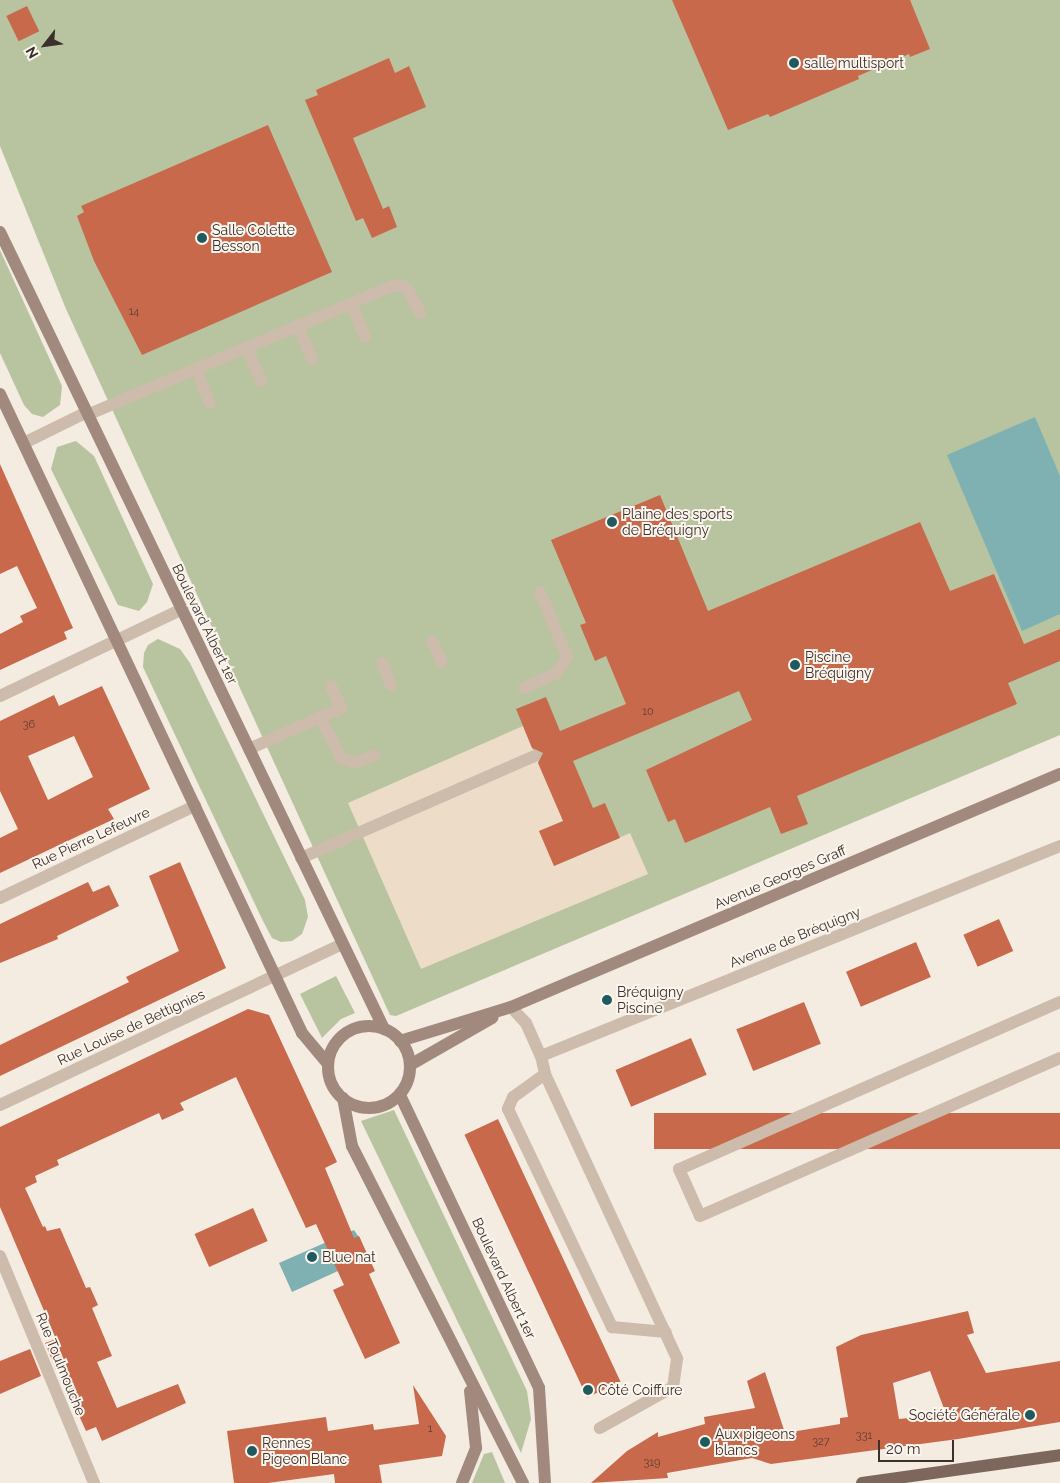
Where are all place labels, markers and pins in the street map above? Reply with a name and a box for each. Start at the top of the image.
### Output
place label: salle multisport [804,55,904,71]
marker: salle multisport [788,57,800,69]
place label: Salle Colette Besson [212,222,295,254]
marker: Salle Colette Besson [196,232,208,244]
place label: Plaine des sports de Bréquigny [622,506,733,538]
marker: Plaine des sports de Bréquigny [606,516,618,528]
place label: Piscine Bréquigny [805,649,871,682]
marker: Piscine Bréquigny [789,659,801,671]
place label: Bréquigny Piscine [617,984,683,1016]
marker: Bréquigny Piscine [601,994,613,1006]
place label: Blue nat [322,1249,376,1265]
marker: Blue nat [306,1251,318,1263]
place label: Côté Coiffure [598,1382,683,1398]
marker: Côté Coiffure [582,1384,594,1396]
place label: Société Générale [909,1407,1020,1423]
marker: Société Générale [1024,1409,1036,1421]
place label: Aux pigeons blancs [715,1426,795,1458]
place label: Rennes Pigeon Blanc [262,1435,347,1468]
marker: Aux pigeons blancs [699,1436,711,1448]
marker: Rennes Pigeon Blanc [246,1445,258,1457]

